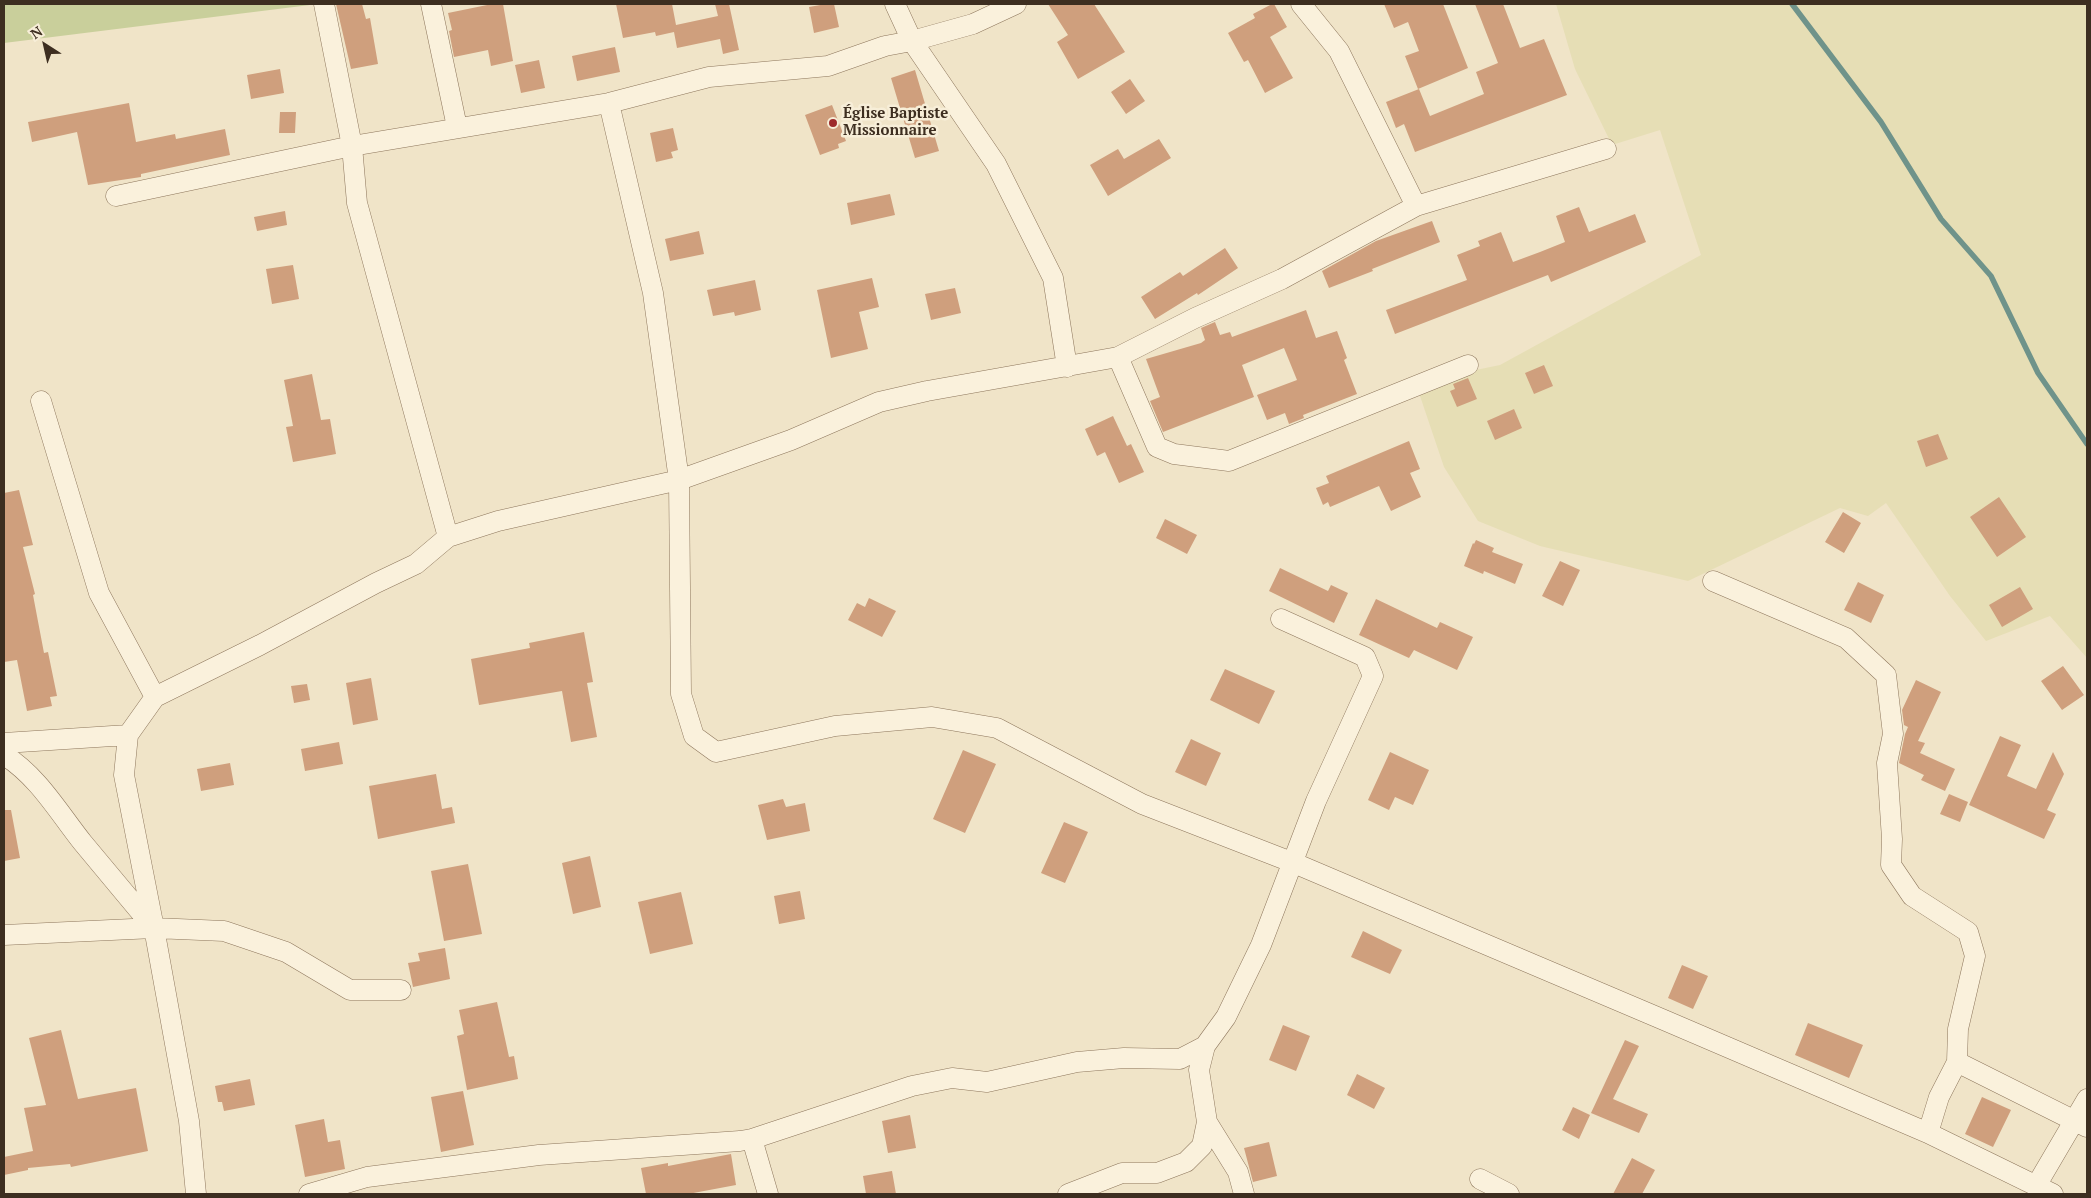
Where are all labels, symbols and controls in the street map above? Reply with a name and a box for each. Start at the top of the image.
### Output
north arrow [20,20,70,70]
text: N [26,21,46,43]
place label: Église Baptiste Missionnaire [843,105,948,140]
marker: Église Baptiste Missionnaire [827,117,839,129]

